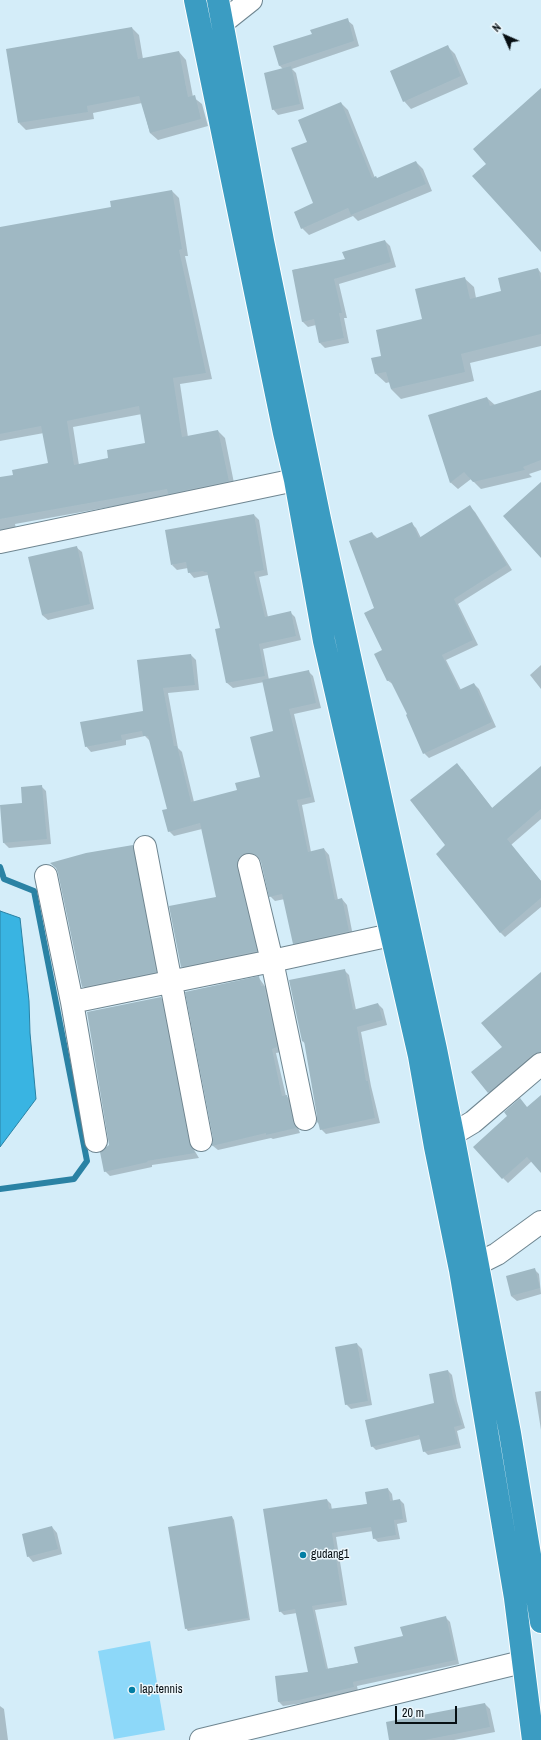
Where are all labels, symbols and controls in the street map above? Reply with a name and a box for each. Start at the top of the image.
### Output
north arrow [485,16,525,56]
text: N [489,20,504,35]
place label: gudang1 [311,1548,349,1562]
marker: gudang1 [298,1550,308,1560]
place label: lap.tennis [140,1683,183,1697]
marker: lap.tennis [127,1685,137,1695]
scale bar [397,1698,459,1724]
text: 20 m [402,1705,424,1721]

